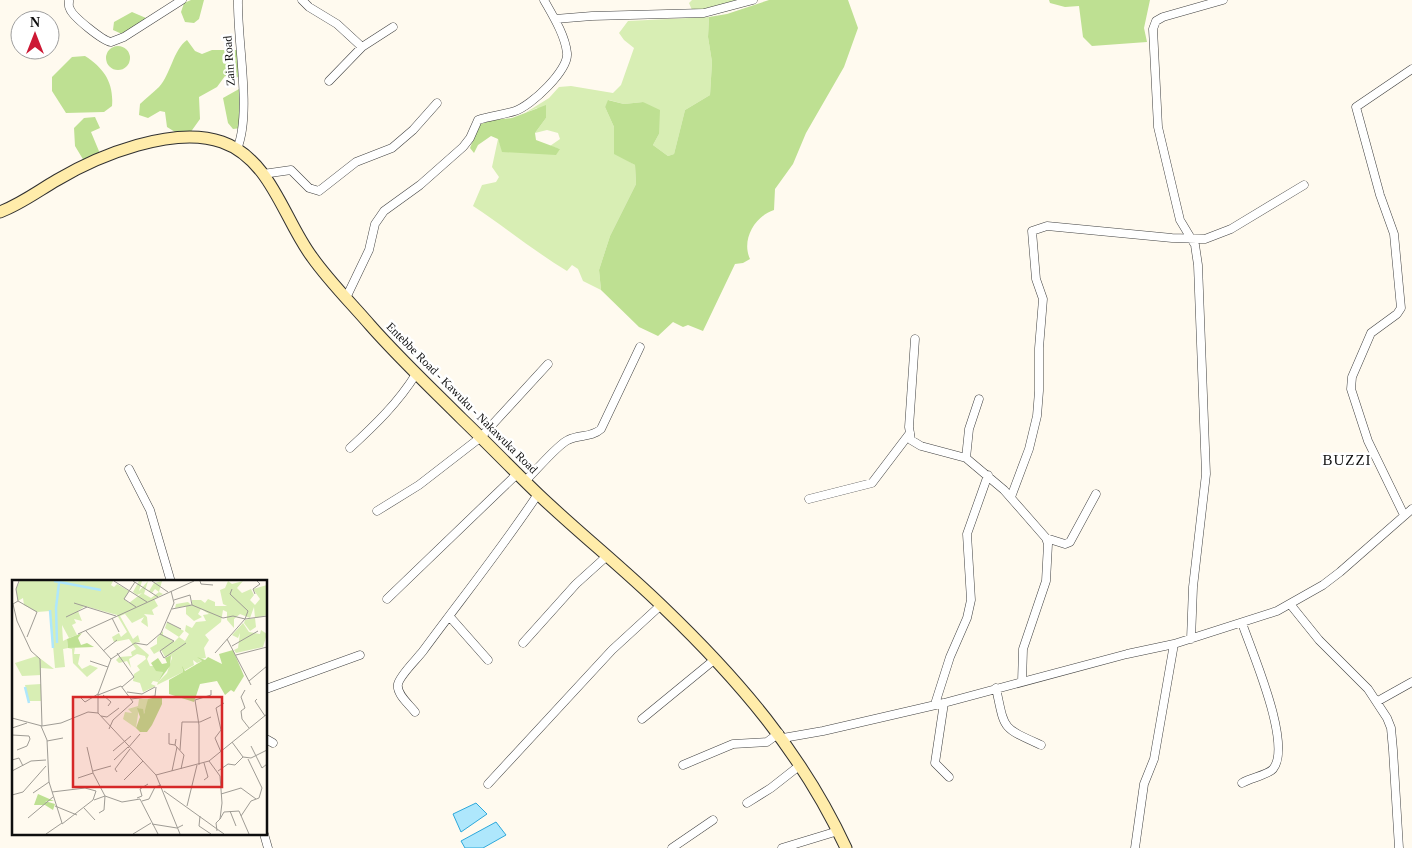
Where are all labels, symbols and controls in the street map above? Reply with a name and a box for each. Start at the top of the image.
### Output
north arrow [10,10,60,60]
text: N [30,15,40,30]
street label: Zain Road [220,35,238,87]
street label: Entebbe Road - Kawuku - Nakawuka Road [384,320,540,476]
district label: BUZZI [1322,452,1372,468]
inset map [12,580,268,836]

